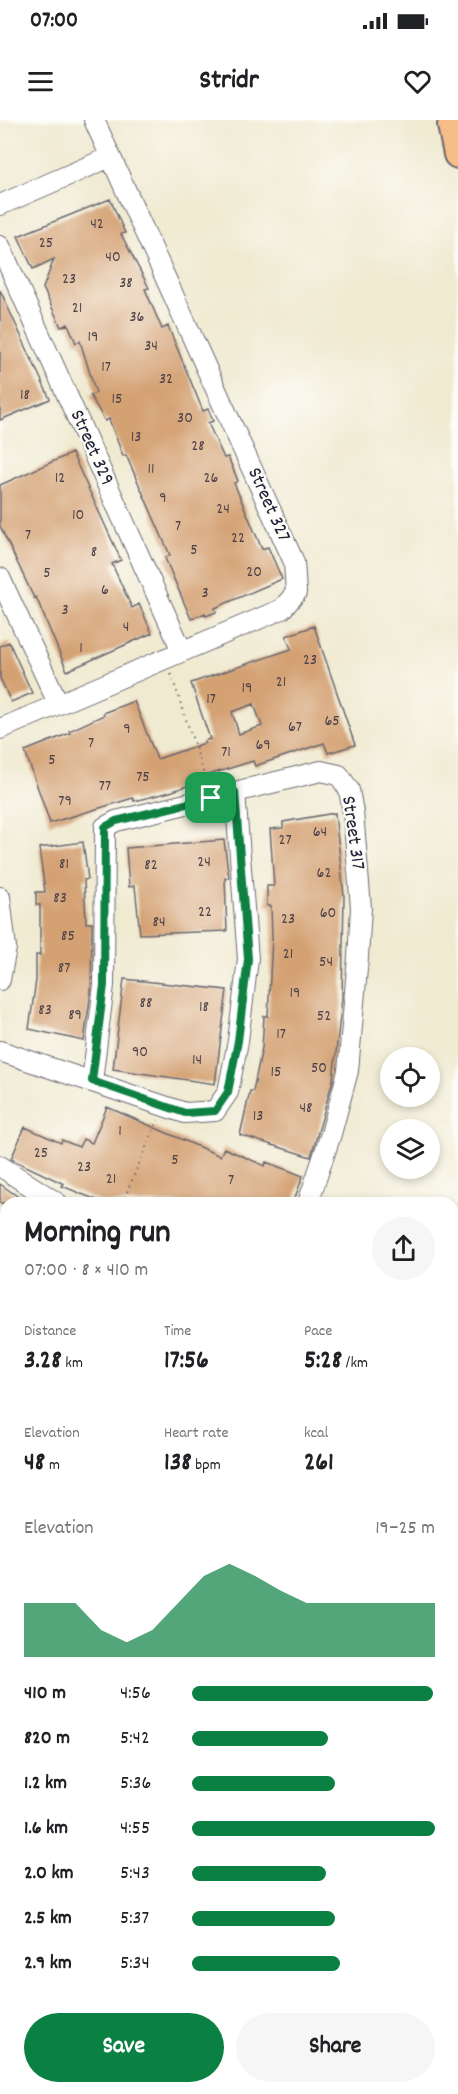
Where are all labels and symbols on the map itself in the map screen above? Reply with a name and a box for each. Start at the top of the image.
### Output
house number: 42 [90,213,104,236]
house number: 25 [39,232,53,255]
house number: 40 [105,246,121,269]
house number: 23 [62,268,76,291]
house number: 38 [119,272,133,295]
house number: 21 [72,297,82,320]
house number: 36 [130,306,145,329]
house number: 19 [88,326,98,349]
house number: 34 [144,335,158,358]
house number: 17 [101,356,111,379]
house number: 32 [159,368,173,391]
house number: 18 [20,384,30,407]
house number: 15 [112,388,122,411]
street label: Street 329 [62,406,120,490]
house number: 30 [177,407,193,430]
house number: 13 [131,426,141,449]
house number: 28 [191,435,205,458]
house number: 11 [147,458,155,481]
street label: Street 327 [239,463,297,547]
house number: 12 [55,467,65,490]
house number: 26 [204,467,219,490]
house number: 9 [159,487,167,510]
house number: 24 [216,498,230,521]
house number: 10 [72,504,84,527]
house number: 7 [175,515,181,538]
house number: 7 [25,524,31,547]
house number: 22 [231,527,245,550]
house number: 5 [190,539,198,562]
house number: 8 [91,541,97,564]
house number: 20 [246,561,262,584]
house number: 5 [43,562,51,585]
house number: 6 [101,579,109,602]
house number: 3 [201,582,209,605]
house number: 3 [61,599,69,622]
house number: 4 [123,616,129,639]
house number: 1 [79,637,83,660]
house number: 23 [303,649,317,672]
house number: 21 [276,671,286,694]
house number: 19 [242,677,252,700]
house number: 17 [206,688,216,711]
house number: 65 [324,710,340,733]
house number: 67 [288,716,302,739]
house number: 9 [123,718,131,741]
house number: 7 [88,732,94,755]
house number: 69 [255,734,271,757]
house number: 71 [221,741,231,764]
house number: 5 [48,749,56,772]
house number: 75 [136,766,150,789]
pin [185,772,236,823]
house number: 77 [99,775,111,798]
house number: 79 [58,790,72,813]
street label: Street 317 [333,794,371,872]
house number: 64 [313,821,327,844]
house number: 27 [278,829,292,852]
house number: 24 [197,851,211,874]
house number: 81 [59,853,69,876]
house number: 82 [144,854,158,877]
house number: 62 [317,862,331,885]
house number: 83 [53,887,67,910]
house number: 22 [198,901,212,924]
house number: 60 [320,902,336,925]
house number: 23 [281,908,295,931]
house number: 84 [152,911,166,934]
house number: 85 [61,925,75,948]
house number: 21 [283,943,293,966]
house number: 54 [319,951,333,974]
house number: 87 [58,957,70,980]
house number: 19 [290,982,300,1005]
house number: 88 [140,992,152,1015]
house number: 18 [199,996,209,1019]
house number: 83 [38,999,52,1022]
house number: 89 [68,1004,82,1027]
house number: 52 [317,1005,331,1028]
house number: 17 [276,1023,286,1046]
house number: 90 [132,1041,148,1064]
house number: 14 [192,1049,202,1072]
house number: 50 [311,1057,327,1080]
house number: 15 [271,1061,281,1084]
house number: 48 [299,1097,313,1120]
house number: 13 [253,1105,263,1128]
house number: 1 [118,1120,122,1143]
house number: 25 [34,1142,48,1165]
house number: 5 [171,1149,179,1172]
house number: 23 [77,1156,91,1179]
house number: 21 [106,1168,116,1191]
house number: 7 [228,1169,234,1192]

